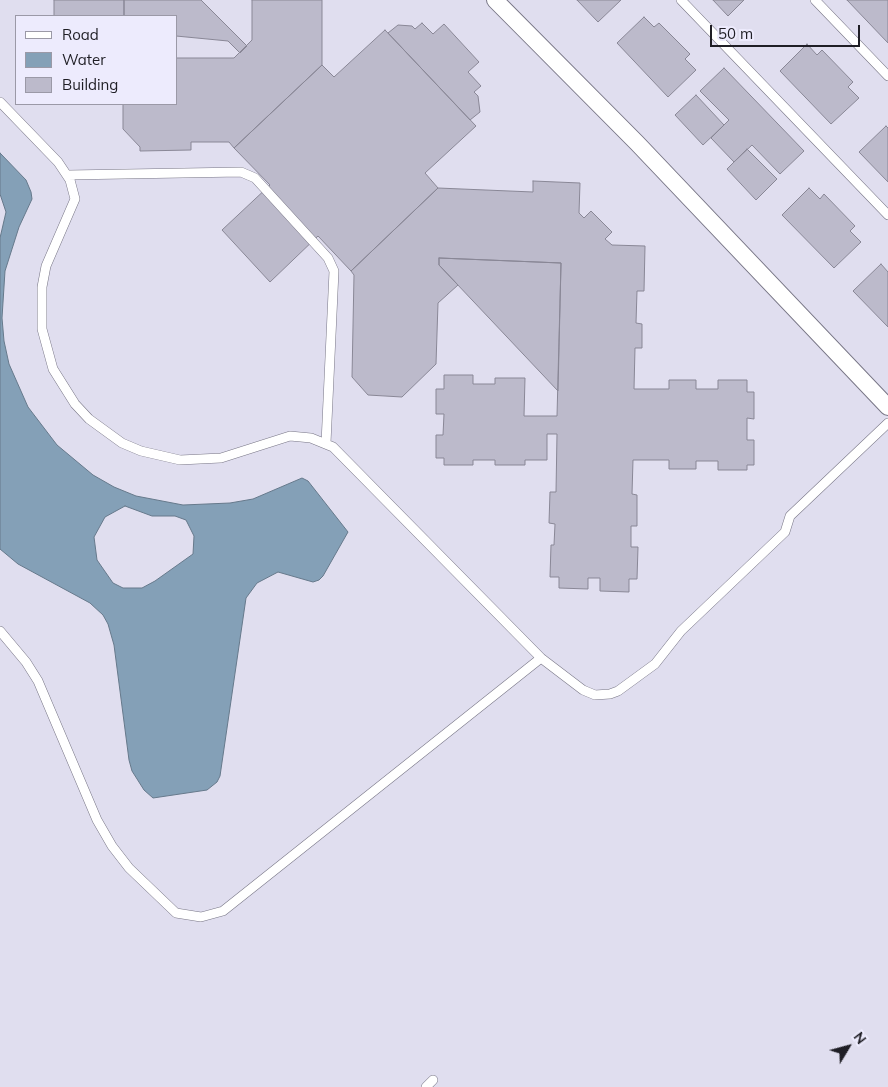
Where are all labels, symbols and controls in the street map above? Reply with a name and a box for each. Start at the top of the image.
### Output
legend [15,15,178,105]
scale bar [713,15,863,47]
text: 50 m [718,24,753,43]
text: Road [62,25,99,44]
text: Water [62,50,106,69]
text: Building [62,75,118,94]
north arrow [823,1022,873,1072]
text: N [850,1028,870,1048]

